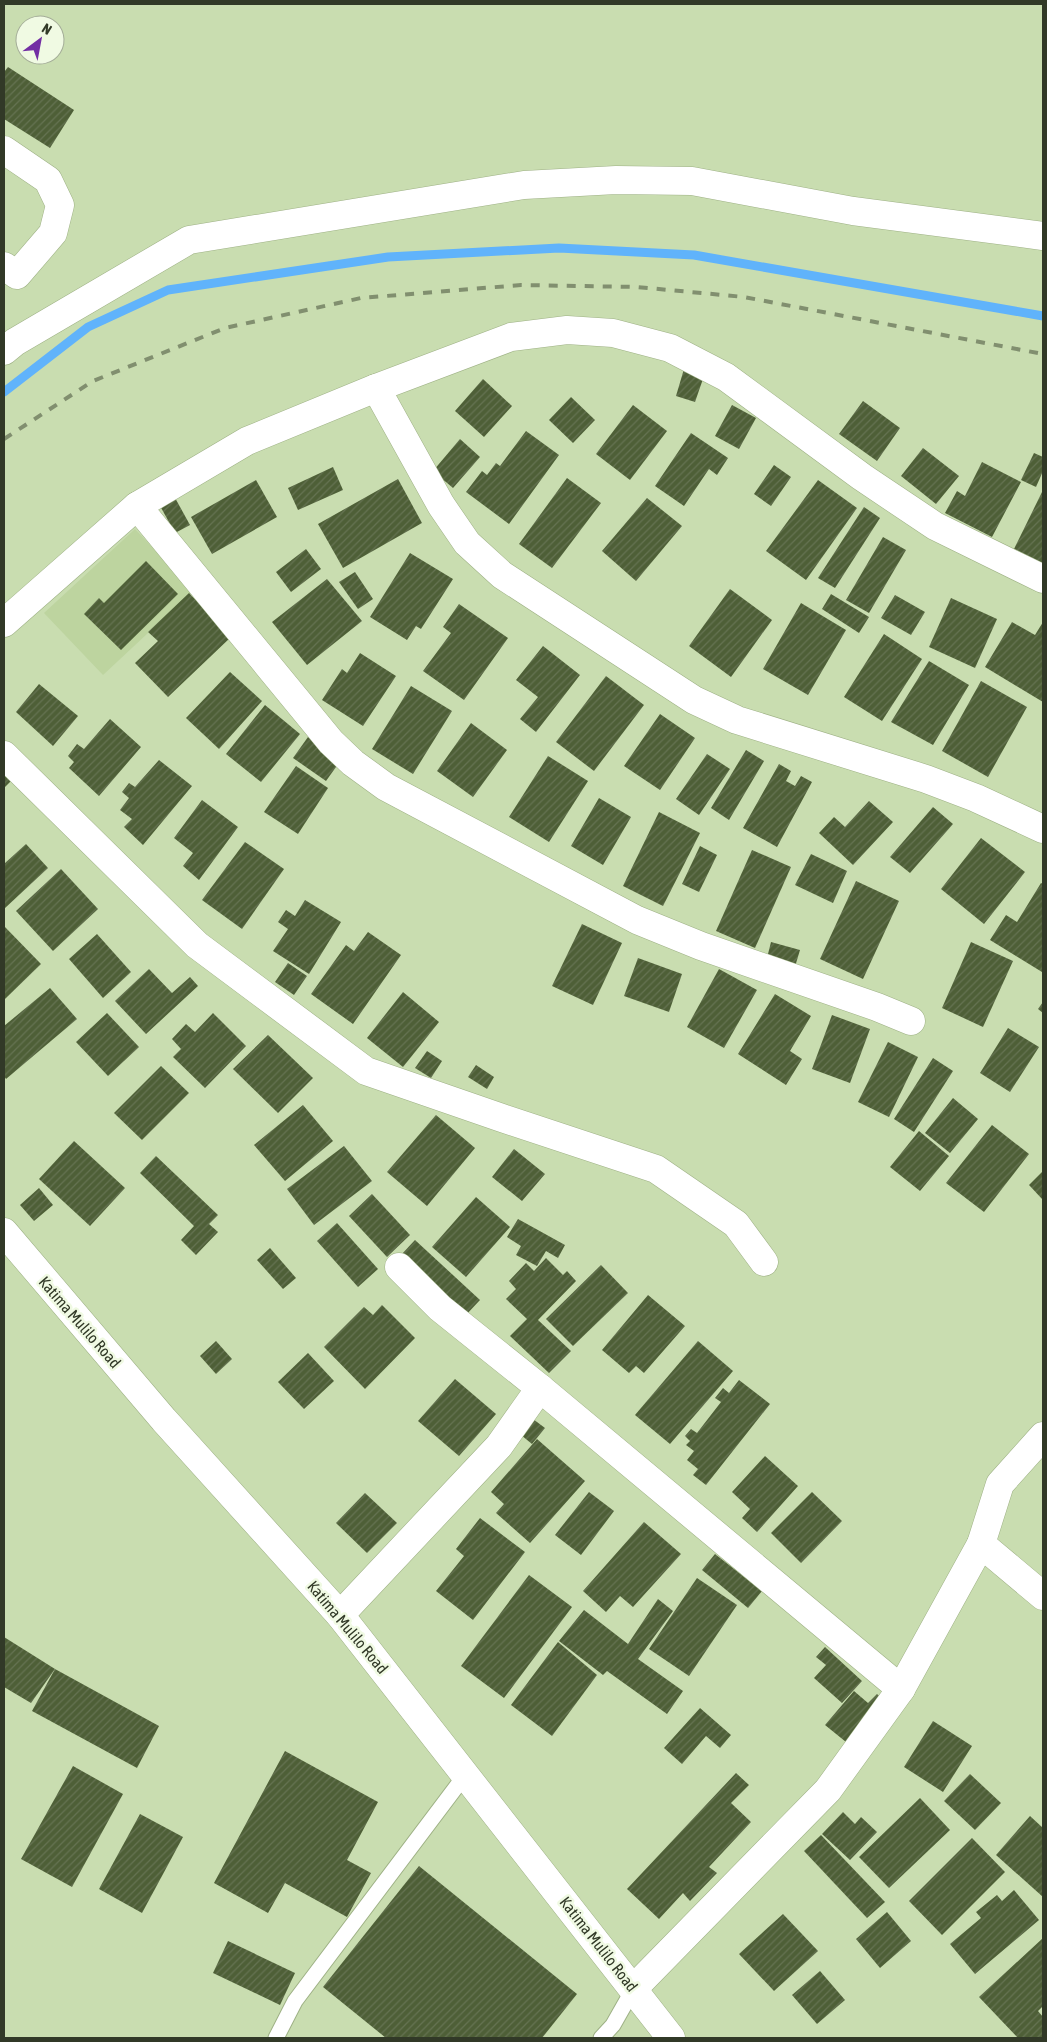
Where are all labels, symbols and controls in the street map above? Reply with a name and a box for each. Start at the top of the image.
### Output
north arrow [15,15,65,65]
text: N [39,20,55,38]
street label: Katima Mulilo Road [35,1273,125,1371]
street label: Katima Mulilo Road [304,1577,392,1677]
street label: Katima Mulilo Road [556,1893,642,1995]

